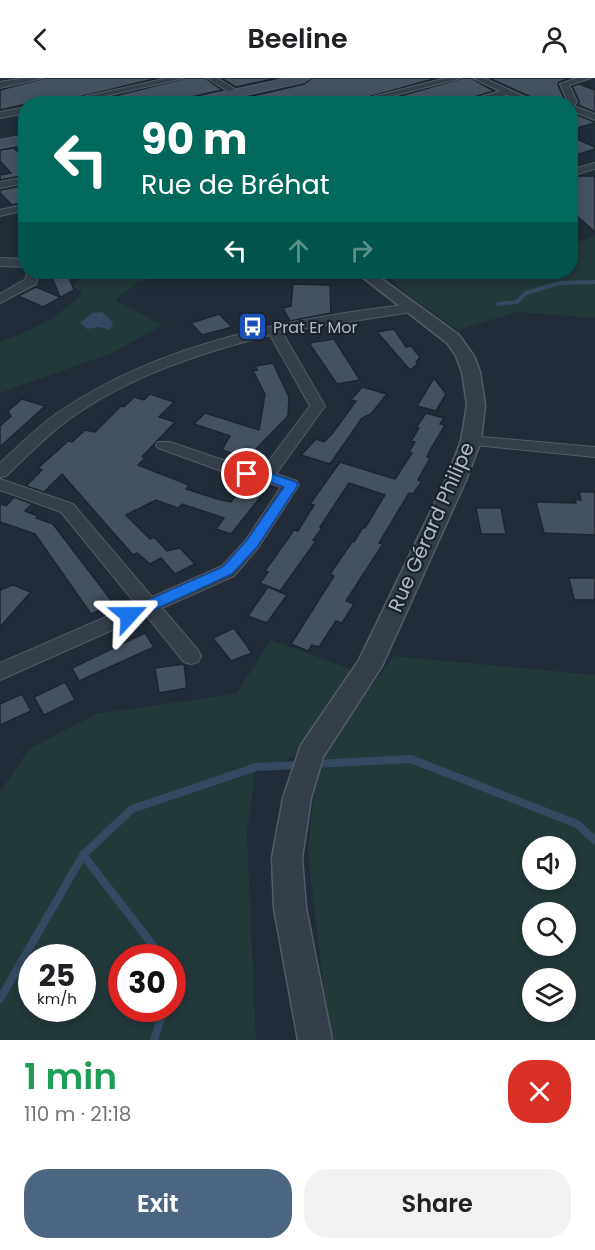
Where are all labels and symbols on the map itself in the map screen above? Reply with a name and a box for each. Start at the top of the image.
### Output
bus stop icon: Prat Er Mor [236,311,268,343]
place label: Prat Er Mor [273,316,358,339]
street label: Rue Gérard Philipe [381,438,481,616]
pin [221,448,272,499]
position arrow [97,583,161,647]
speed limit sign: 30 [108,944,186,1022]

